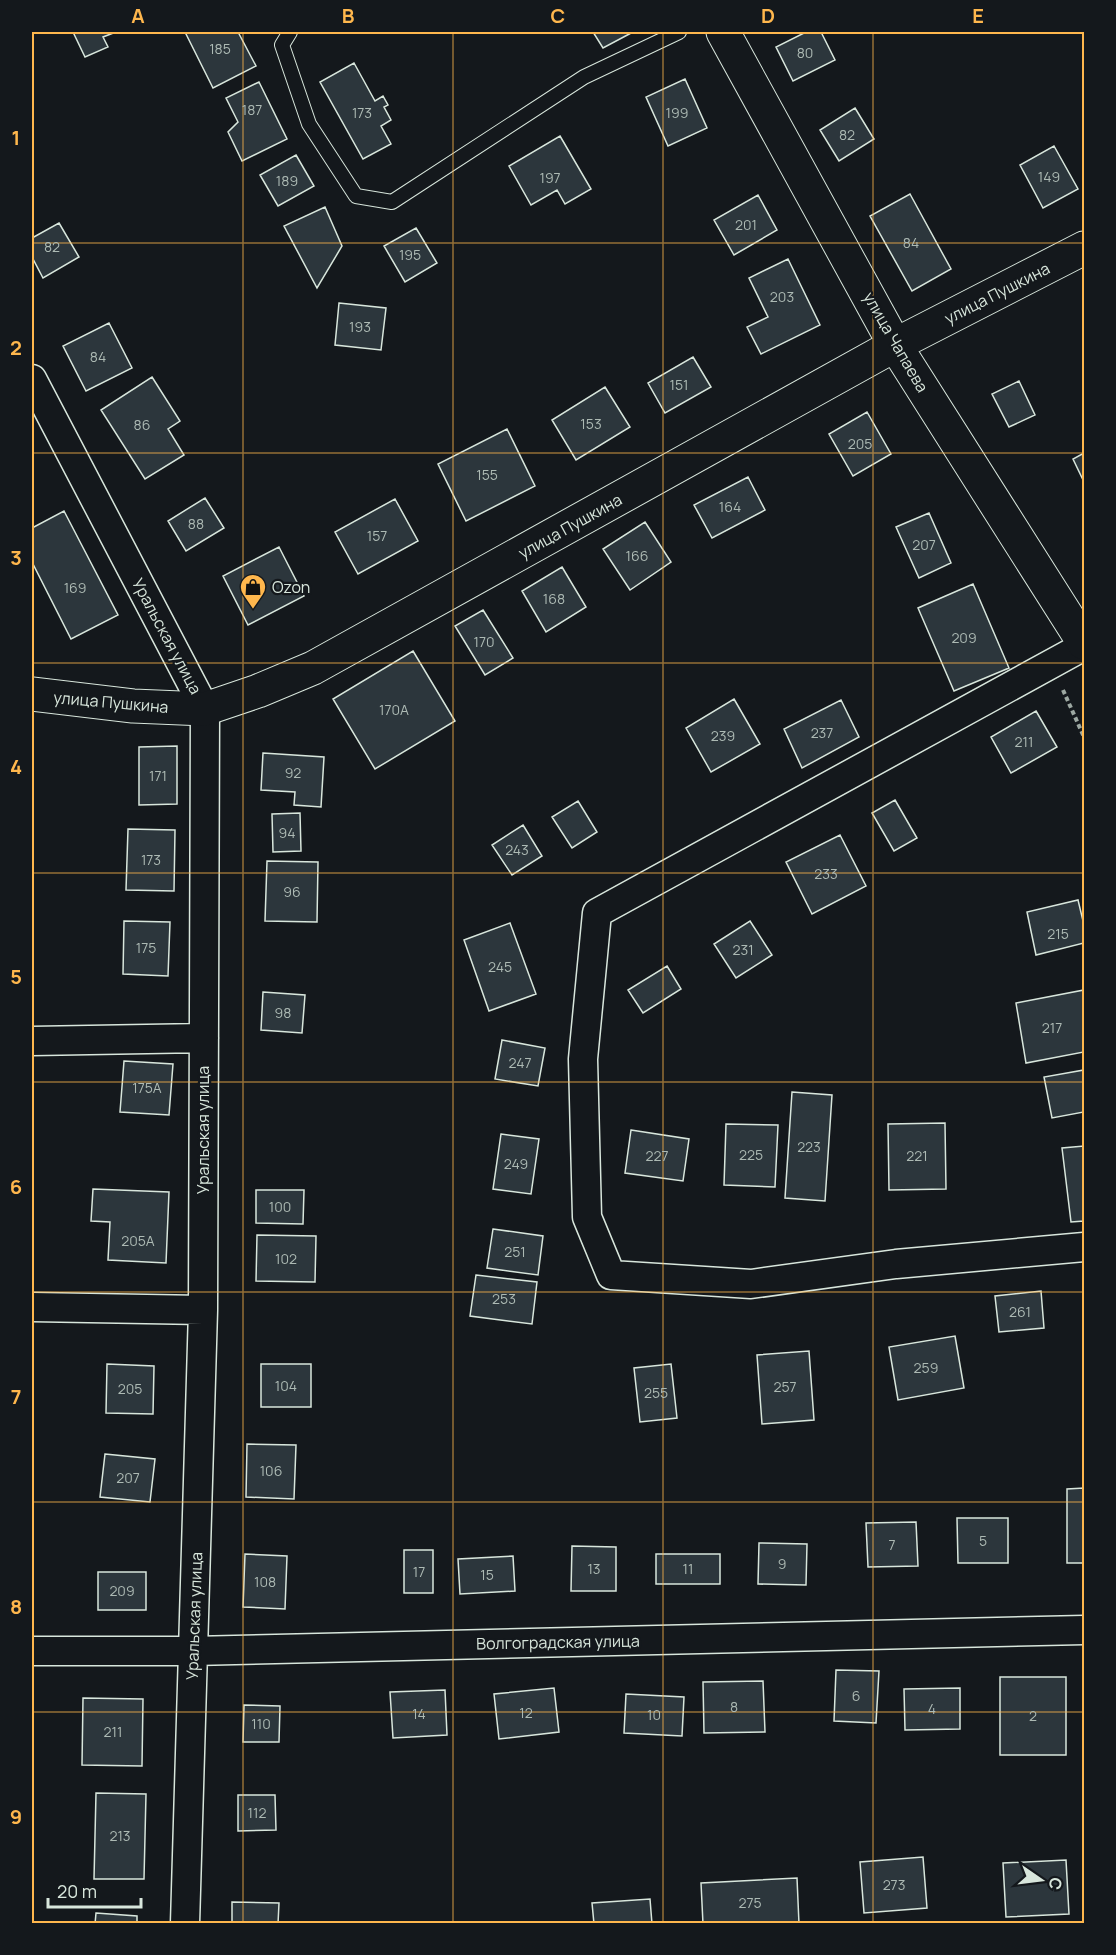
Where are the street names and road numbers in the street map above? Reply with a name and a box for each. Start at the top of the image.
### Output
street label: улица Пушкина [941,257,1053,329]
street label: улица Чапаева [858,288,934,396]
street label: улица Пушкина [514,488,626,564]
street label: Уральская улица [127,574,207,698]
street label: улица Пушкина [53,686,169,718]
street label: Уральская улица [192,1066,214,1194]
street label: Уральская улица [181,1551,207,1681]
street label: Волгоградская улица [476,1630,640,1654]

